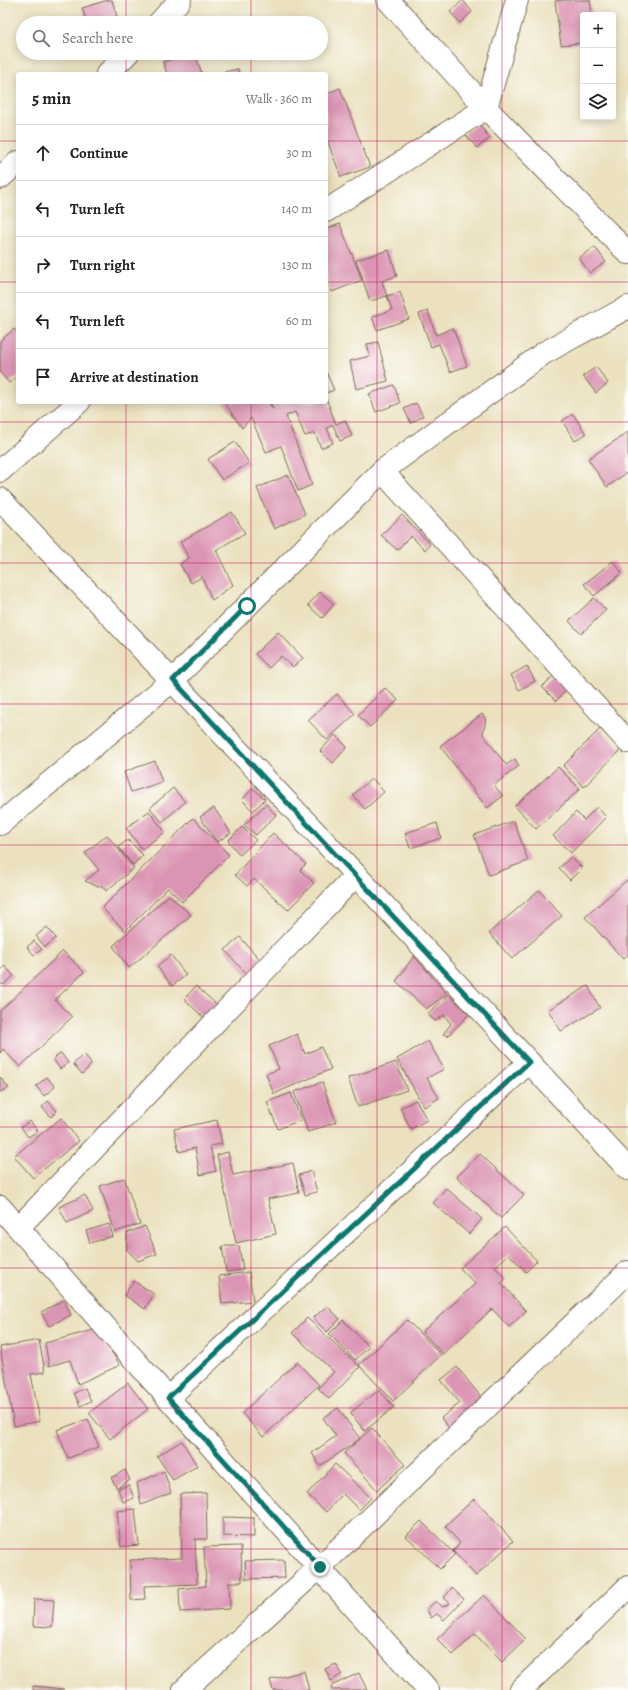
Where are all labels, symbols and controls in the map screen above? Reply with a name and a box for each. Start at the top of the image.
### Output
map controls [580,12,616,120]
button: + [580,12,616,48]
search box [16,16,328,60]
icon: search [30,27,52,49]
text: Search here [62,28,133,48]
button: − [580,48,616,84]
button: layers [580,84,616,120]
text: 5 min [32,87,71,110]
text: Walk · 360 m [246,90,312,107]
icon: ahead [32,142,54,164]
text: Continue [70,143,128,163]
text: 30 m [286,144,312,161]
icon: left [32,198,54,220]
text: Turn left [70,199,125,219]
text: 140 m [281,200,312,217]
icon: right [32,254,54,276]
text: Turn right [70,255,135,275]
text: 130 m [282,256,312,273]
icon: left [32,310,54,332]
text: Turn left [70,311,125,331]
text: 60 m [286,312,312,329]
icon: arrive [32,366,54,388]
text: Arrive at destination [70,367,199,387]
route start [238,597,256,615]
route end [311,1558,329,1576]

